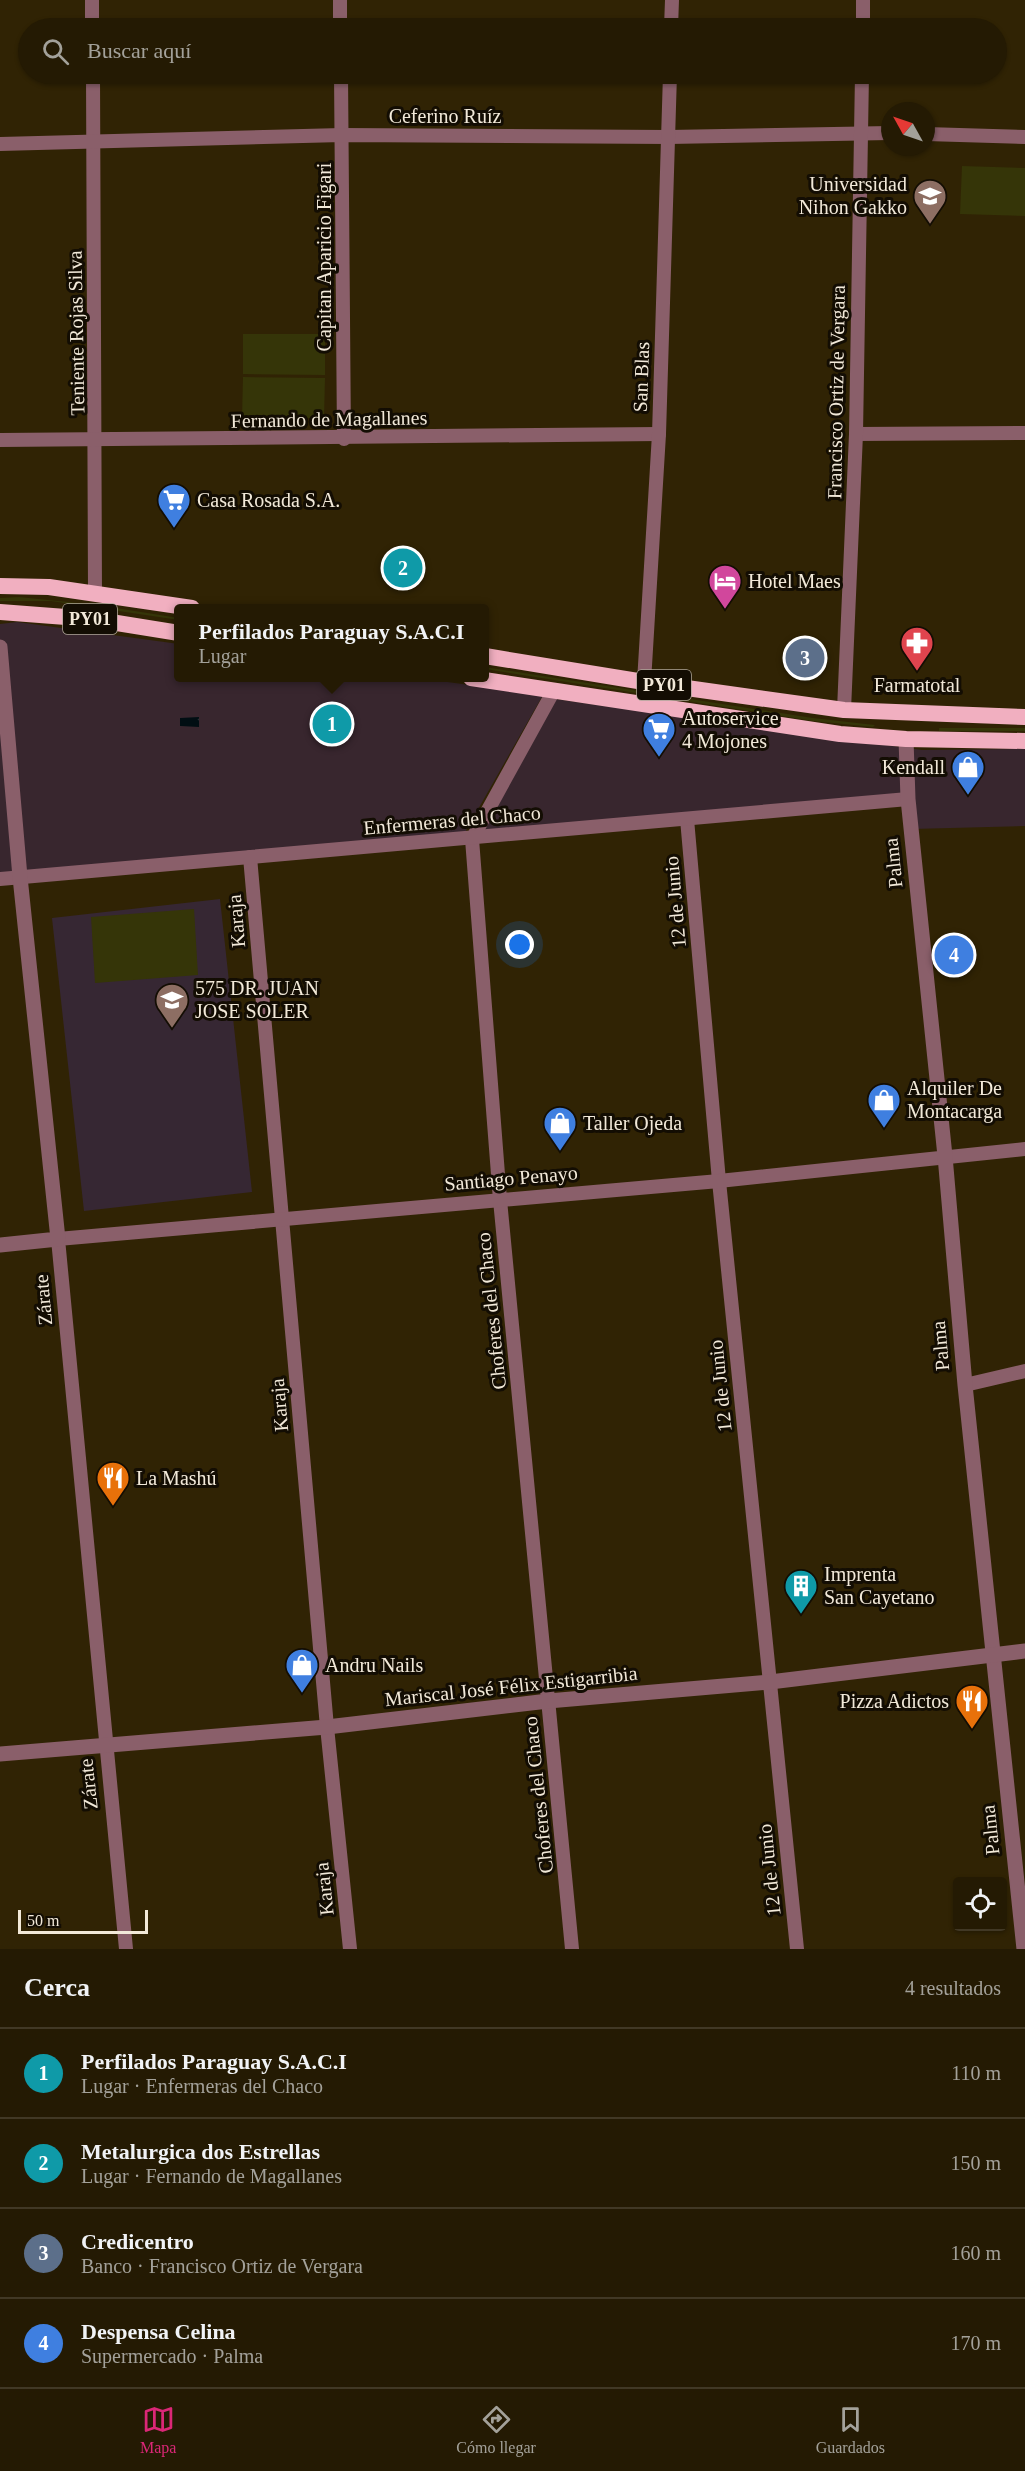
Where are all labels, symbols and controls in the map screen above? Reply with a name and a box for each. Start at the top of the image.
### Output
search box [18,18,1007,84]
icon: search [39,35,72,68]
text: Buscar aquí [87,38,191,63]
north arrow [881,102,935,156]
street label: Ceferino Ruíz [389,105,501,127]
street label: Capitan Aparicio Figari [313,162,336,351]
place label: Universidad Nihon Gakko [799,173,907,218]
school or university icon: Universidad Nihon Gakko [912,178,948,225]
street label: Teniente Rojas Silva [64,250,89,416]
street label: Francisco Ortiz de Vergara [823,285,850,499]
street label: San Blas [629,341,653,413]
street label: Fernando de Magallanes [231,406,428,433]
supermarket icon: Casa Rosada S.A. [156,482,192,529]
place label: Casa Rosada S.A. [197,489,340,511]
pin: 2 [384,546,422,590]
hotel icon: Hotel Maes [707,563,743,610]
place label: Hotel Maes [748,570,841,592]
road number: PY01 [63,604,117,634]
popup [174,604,489,682]
text: Perfilados Paraguay S.A.C.I [199,619,464,644]
pharmacy icon: Farmatotal [899,625,935,672]
pin: 3 [786,636,824,680]
text: Lugar [199,645,246,667]
road number: PY01 [637,670,691,700]
place label: Farmatotal [874,674,961,696]
pin: 1 [312,702,352,746]
place label: Autoservice 4 Mojones [682,707,779,753]
supermarket icon: Autoservice 4 Mojones [641,711,677,758]
shop icon: Kendall [950,749,986,796]
place label: Kendall [882,756,945,778]
street label: Enfermeras del Chaco [363,801,541,839]
street label: Palma [879,837,907,889]
street label: 12 de Junio [660,855,690,949]
street label: Karaja [223,893,250,949]
your location [505,930,534,959]
pin: 4 [934,932,974,978]
place label: 575 DR. JUAN JOSE SOLER [195,977,319,1022]
school or university icon: 575 DR. JUAN JOSE SOLER [154,982,190,1029]
place label: Alquiler De Montacarga [907,1077,1002,1123]
shop icon: Alquiler De Montacarga [866,1082,902,1129]
shop icon: Taller Ojeda [542,1105,578,1152]
place label: Taller Ojeda [583,1112,682,1135]
street label: Santiago Penayo [443,1161,579,1196]
street label: Choferes del Chaco [472,1231,510,1391]
street label: Zárate [30,1273,56,1326]
street label: Palma [927,1320,953,1372]
street label: 12 de Junio [704,1339,736,1433]
street label: Karaja [266,1377,293,1433]
restaurant icon: La Mashú [95,1460,131,1507]
place label: La Mashú [136,1467,217,1489]
place label: Imprenta San Cayetano [824,1563,935,1609]
building icon: Imprenta San Cayetano [783,1568,819,1615]
shop icon: Andru Nails [284,1647,320,1694]
place label: Andru Nails [325,1654,424,1676]
street label: Mariscal José Félix Estigarribia [384,1662,639,1711]
restaurant icon: Pizza Adictos [954,1683,990,1730]
place label: Pizza Adictos [840,1690,949,1712]
street label: Choferes del Chaco [519,1715,557,1875]
street label: Zárate [74,1757,102,1811]
street label: Palma [976,1804,1004,1856]
street label: 12 de Junio [753,1823,785,1917]
street label: Karaja [310,1861,339,1917]
map controls [953,1877,1007,1931]
button: locate [953,1877,1007,1931]
scale bar [18,1907,148,1934]
text: 50 m [27,1912,59,1929]
text: Cerca [24,1973,90,2002]
text: 4 resultados [905,1977,1001,1999]
text: Perfilados Paraguay S.A.C.I [81,2049,347,2074]
text: 1 [39,2062,49,2084]
text: 110 m [951,2062,1001,2084]
text: Lugar · Enfermeras del Chaco [81,2075,323,2097]
text: Metalurgica dos Estrellas [81,2139,320,2164]
text: 2 [39,2152,49,2174]
text: 150 m [950,2152,1001,2174]
text: Lugar · Fernando de Magallanes [81,2165,342,2187]
text: Credicentro [81,2229,194,2254]
text: 3 [39,2242,49,2264]
text: 160 m [950,2242,1001,2264]
text: Banco · Francisco Ortiz de Vergara [81,2255,363,2277]
text: Despensa Celina [81,2319,236,2344]
text: 4 [39,2332,49,2354]
text: 170 m [950,2332,1001,2354]
text: Supermercado · Palma [81,2345,263,2367]
tab: Mapa [140,2403,176,2457]
tab: Cómo llegar [456,2403,536,2457]
tab: Guardados [816,2403,885,2457]

